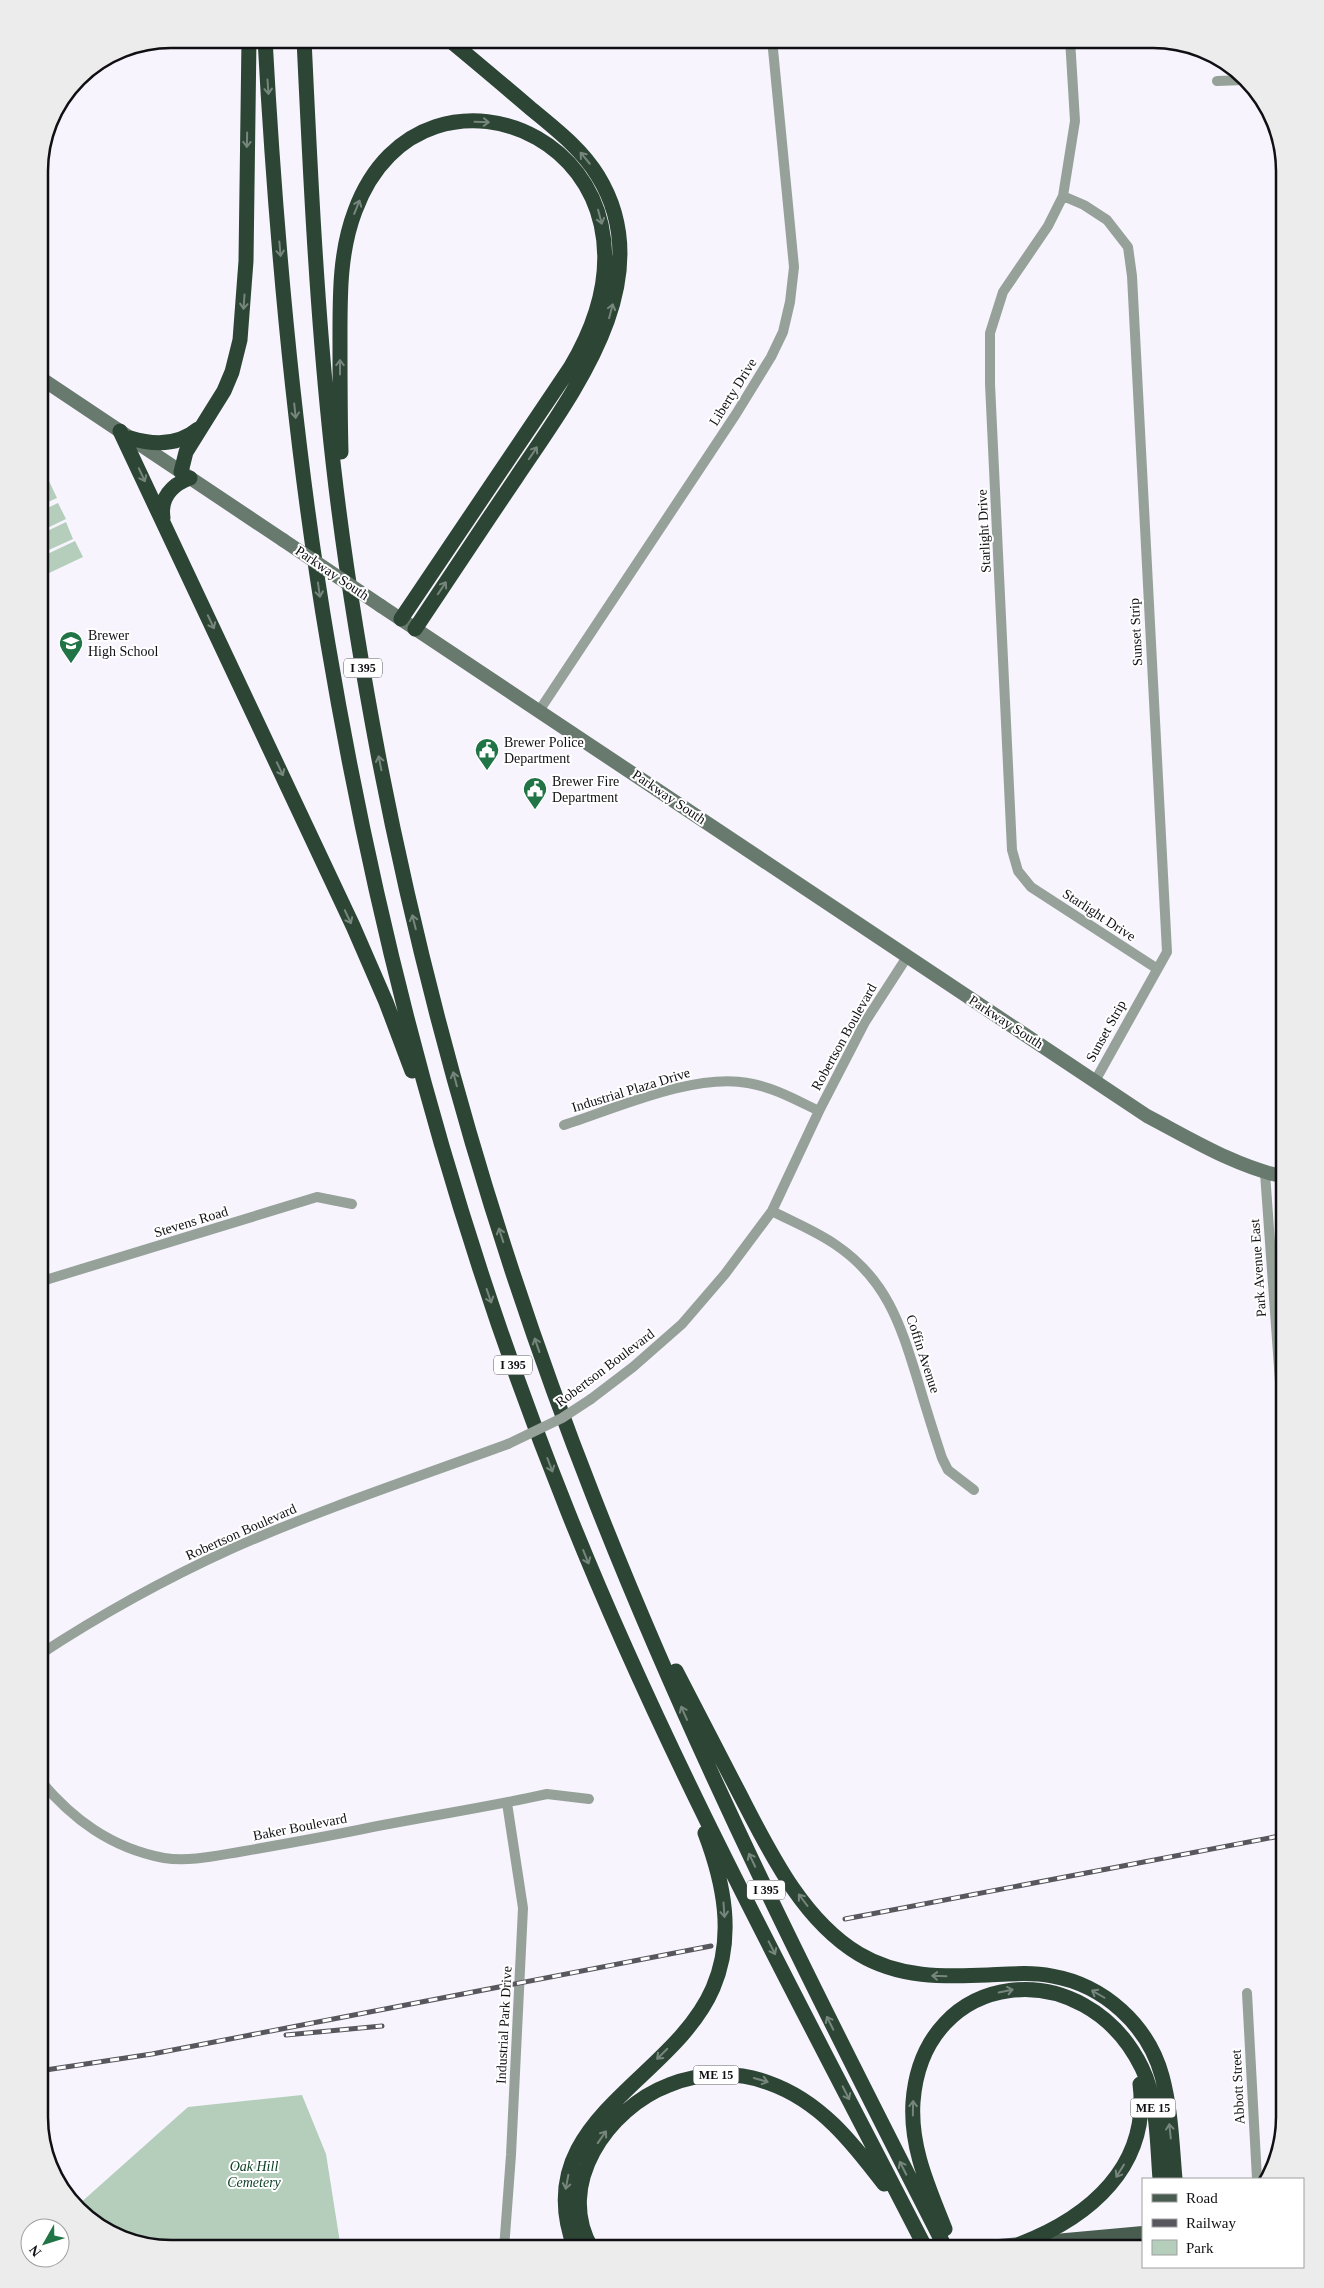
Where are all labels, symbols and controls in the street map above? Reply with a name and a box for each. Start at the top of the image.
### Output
one-way arrow [263,79,272,95]
one-way arrow [474,117,490,127]
one-way arrow [243,132,252,148]
one-way arrow [579,151,591,164]
one-way arrow [352,200,362,215]
one-way arrow [595,209,605,225]
one-way arrow [275,241,284,257]
one-way arrow [239,294,249,310]
one-way arrow [606,304,616,320]
street label: Liberty Drive [706,356,760,428]
one-way arrow [335,359,345,376]
one-way arrow [291,403,300,419]
one-way arrow [528,446,538,460]
one-way arrow [138,467,148,482]
street label: Starlight Drive [974,489,994,573]
street label: Parkway South [293,543,371,603]
one-way arrow [315,581,325,597]
one-way arrow [437,581,448,595]
street label: Sunset Strip [1127,598,1145,666]
one-way arrow [207,614,216,629]
place label: Brewer High School [88,628,159,659]
school or university icon: Brewer High School [58,630,84,664]
road number: I 395 [344,658,382,678]
place label: Brewer Police Department [504,735,584,766]
public building icon: Brewer Police Department [474,737,500,771]
one-way arrow [375,755,384,771]
one-way arrow [275,761,285,776]
street label: Parkway South [630,767,708,827]
place label: Brewer Fire Department [552,774,619,805]
public building icon: Brewer Fire Department [522,776,548,810]
street label: Starlight Drive [1060,886,1138,944]
one-way arrow [344,909,354,924]
one-way arrow [409,914,418,930]
street label: Robertson Boulevard [809,981,879,1093]
street label: Parkway South [966,993,1046,1051]
street label: Sunset Strip [1083,998,1129,1064]
street label: Industrial Plaza Drive [570,1065,692,1115]
one-way arrow [449,1071,459,1087]
street label: Stevens Road [152,1204,230,1240]
street label: Park Avenue East [1247,1218,1269,1318]
one-way arrow [495,1227,505,1243]
one-way arrow [485,1287,494,1303]
street label: Coffin Avenue [903,1313,943,1395]
street label: Robertson Boulevard [553,1326,657,1410]
one-way arrow [532,1337,542,1353]
road number: I 395 [494,1356,532,1374]
one-way arrow [546,1457,555,1472]
street label: Robertson Boulevard [183,1501,299,1563]
one-way arrow [583,1549,592,1564]
one-way arrow [679,1706,689,1721]
street label: Baker Boulevard [252,1811,348,1843]
one-way arrow [747,1853,757,1868]
road number: I 395 [747,1880,785,1900]
one-way arrow [798,1893,808,1907]
one-way arrow [720,1902,729,1918]
one-way arrow [768,1940,777,1955]
street label: Industrial Park Drive [493,1966,515,2084]
one-way arrow [932,1971,948,1981]
one-way arrow [998,1986,1014,1995]
one-way arrow [1092,1988,1106,1998]
one-way arrow [825,2015,835,2030]
one-way arrow [657,2047,669,2059]
street label: Abbott Street [1229,2049,1247,2125]
road number: ME 15 [694,2066,738,2084]
one-way arrow [753,2076,769,2086]
one-way arrow [841,2086,851,2101]
road number: ME 15 [1130,2098,1176,2118]
one-way arrow [908,2100,918,2116]
one-way arrow [1165,2123,1175,2139]
one-way arrow [598,2131,608,2145]
park label: Oak Hill Cemetery [227,2159,282,2190]
one-way arrow [898,2161,907,2176]
one-way arrow [1114,2164,1124,2178]
one-way arrow [562,2173,571,2189]
legend [1142,2178,1304,2268]
text: Road [1186,2190,1218,2206]
text: Railway [1186,2215,1236,2231]
north arrow [20,2218,70,2268]
text: Park [1186,2240,1214,2256]
text: N [26,2242,44,2260]

